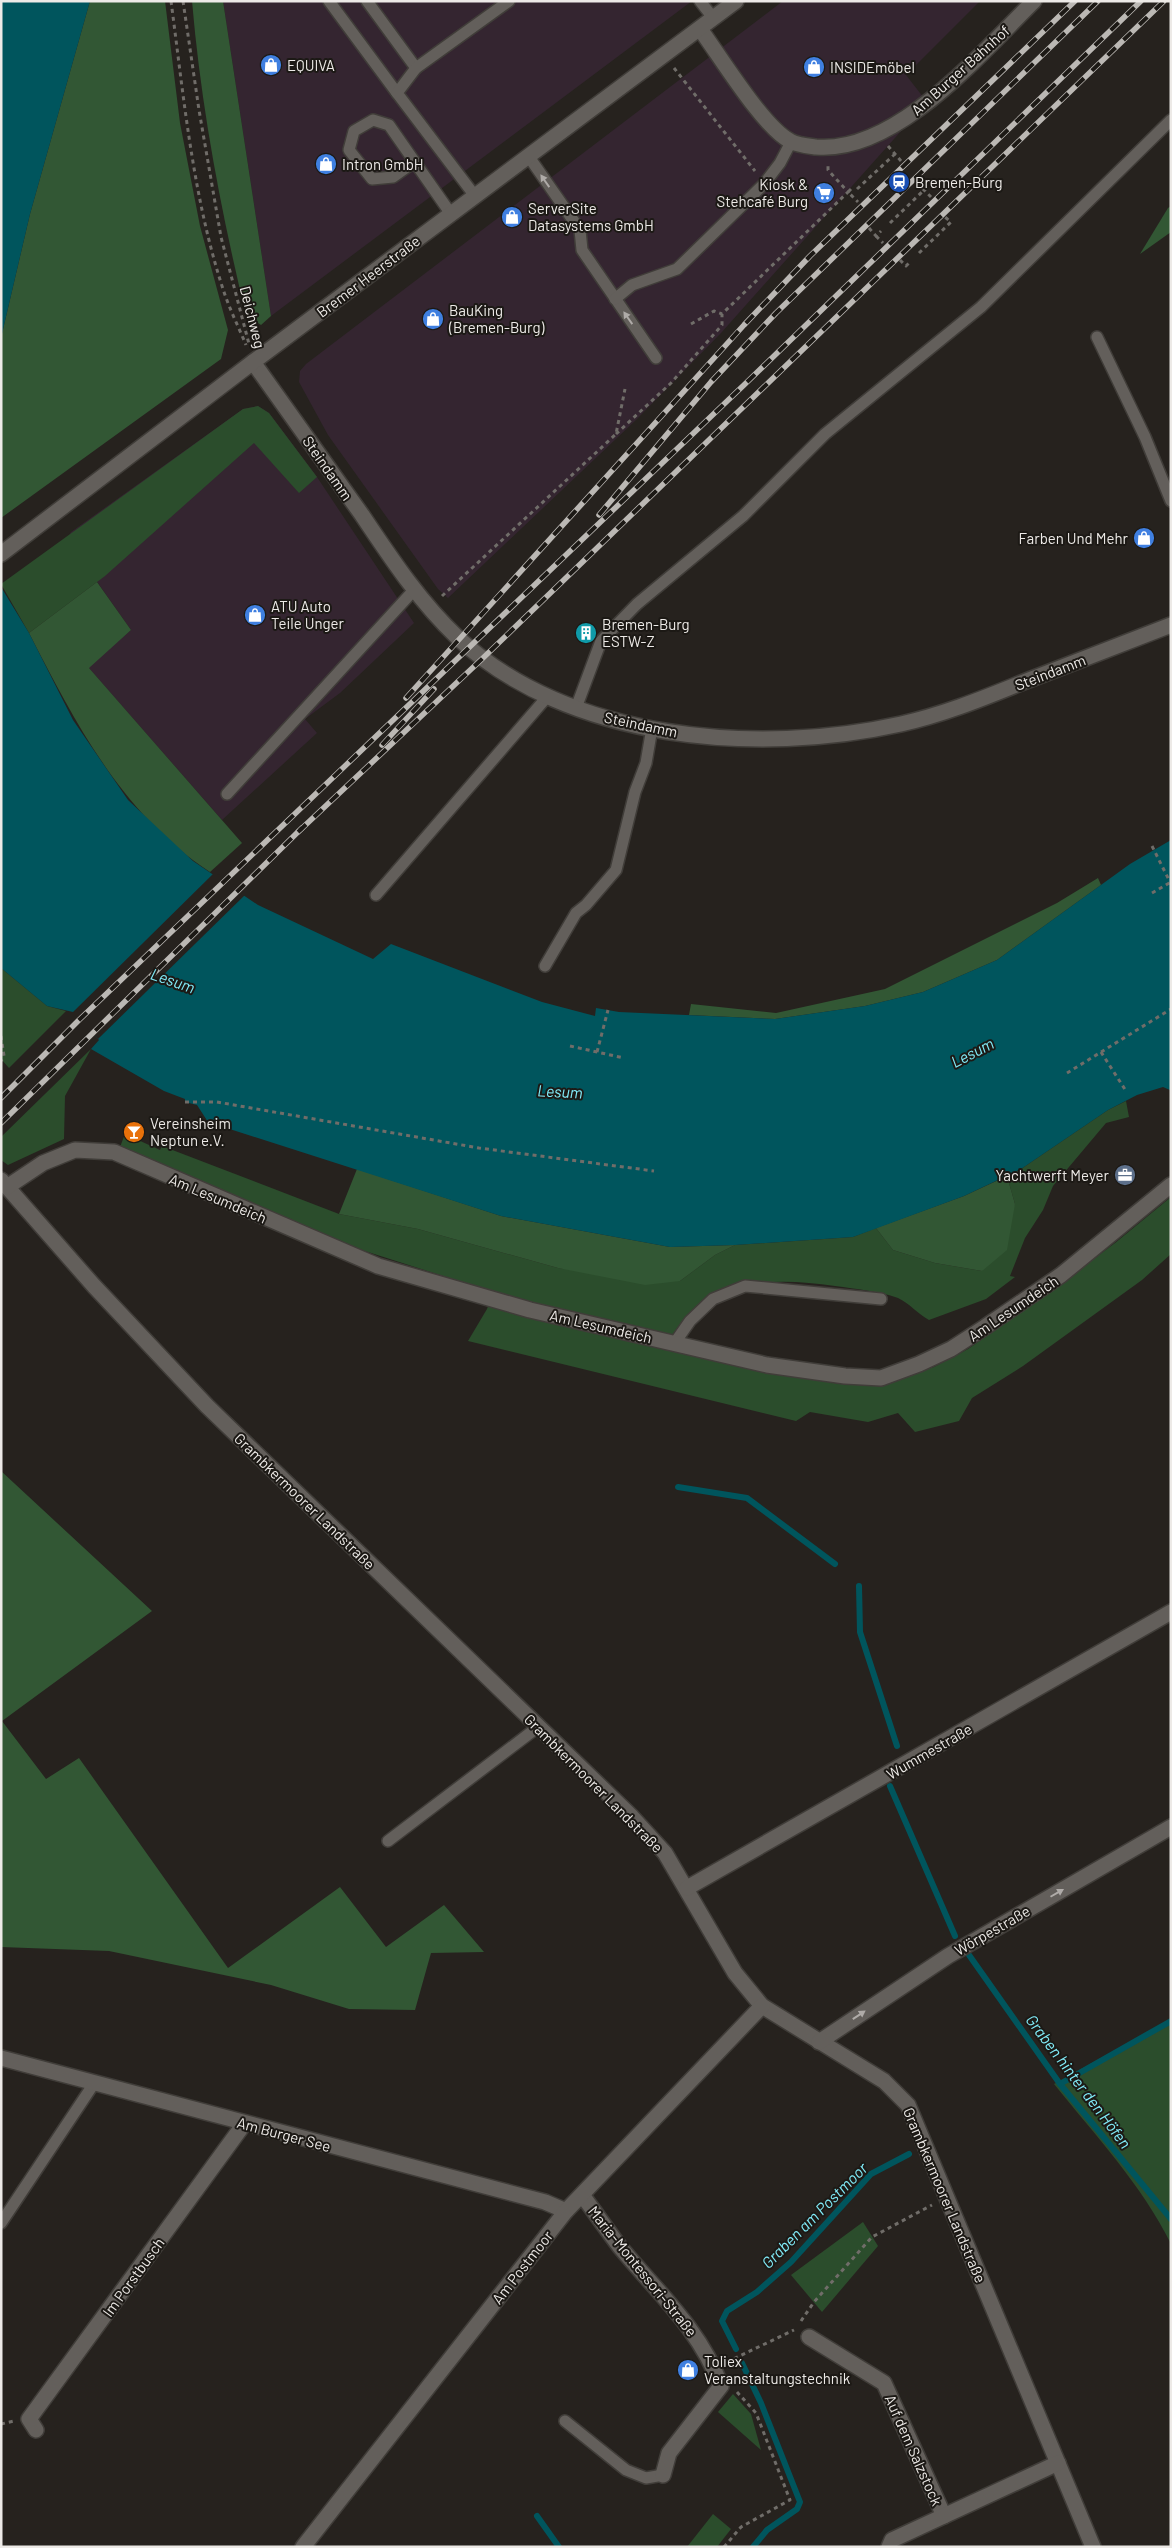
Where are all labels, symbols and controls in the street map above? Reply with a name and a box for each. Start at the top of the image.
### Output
street label: Am Burger Bahnhof [907,21,1013,119]
shop icon: EQUIVA [259,53,283,77]
shop icon: INSIDEmöbel [802,55,826,79]
place label: EQUIVA [287,56,335,74]
place label: INSIDEmöbel [830,58,915,76]
shop icon: Intron GmbH [314,152,338,176]
place label: Intron GmbH [342,155,424,173]
station icon: Bremen-Burg [887,170,911,194]
place label: Bremen-Burg [915,173,1003,191]
one-way arrow [540,174,550,188]
place label: Kiosk & Stehcafé Burg [716,175,808,210]
supermarket icon: Kiosk & Stehcafé Burg [812,181,836,205]
place label: ServerSite Datasystems GmbH [528,199,654,234]
shop icon: ServerSite Datasystems GmbH [500,205,524,229]
street label: Bremer Heerstraße [313,231,423,321]
street label: Deichweg [237,284,269,350]
place label: BauKing (Bremen-Burg) [448,301,544,336]
shop icon: BauKing (Bremen-Burg) [421,307,445,331]
one-way arrow [623,311,633,325]
street label: Steindamm [299,432,357,504]
shop icon: Farben Und Mehr [1132,526,1156,550]
place label: Farben Und Mehr [1019,529,1129,547]
place label: ATU Auto Teile Unger [271,597,345,632]
shop icon: ATU Auto Teile Unger [243,603,267,627]
place label: Bremen-Burg ESTW-Z [602,615,690,650]
building icon: Bremen-Burg ESTW-Z [574,621,598,645]
street label: Steindamm [1012,650,1088,694]
street label: Steindamm [603,707,679,741]
water label: Lesum [148,964,198,996]
water label: Lesum [947,1033,997,1071]
water label: Lesum [537,1080,583,1102]
place label: Vereinsheim Neptun e.V. [150,1114,231,1149]
bar icon: Vereinsheim Neptun e.V. [122,1120,146,1144]
office icon: Yachtwerft Meyer [1113,1163,1137,1187]
place label: Yachtwerft Meyer [995,1166,1110,1184]
street label: Am Lesumdeich [166,1169,270,1227]
street label: Am Lesumdeich [965,1271,1061,1345]
street label: Am Lesumdeich [548,1305,654,1347]
street label: Grambkermoorer Landstraße [231,1429,379,1573]
street label: Grambkermoorer Landstraße [521,1710,667,1856]
street label: Wummestraße [883,1719,975,1783]
one-way arrow [1050,1888,1063,1897]
street label: Wörpestraße [951,1901,1033,1959]
one-way arrow [852,2010,866,2020]
water label: Graben hinter den Höfen [1022,2010,1136,2152]
street label: Grambkermoorer Landstraße [900,2105,990,2285]
street label: Am Burger See [235,2113,333,2155]
water label: Graben am Postmoor [757,2157,872,2272]
street label: Maria-Montessori-Straße [585,2202,701,2340]
street label: Am Postmoor [488,2226,557,2307]
street label: Im Porstbusch [98,2234,168,2320]
place label: Toliex Veranstaltungstechnik [704,2352,851,2387]
shop icon: Toliex Veranstaltungstechnik [676,2358,700,2382]
street label: Auf dem Salzstock [881,2392,947,2509]

